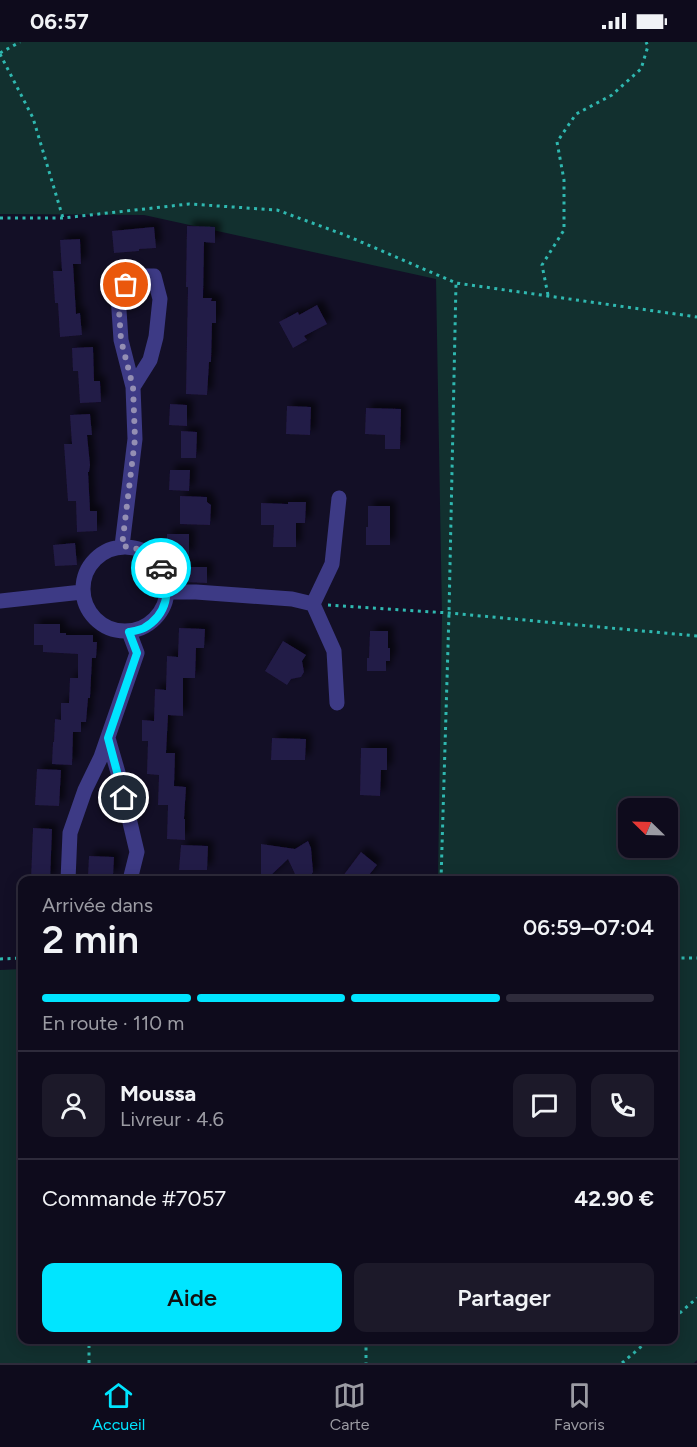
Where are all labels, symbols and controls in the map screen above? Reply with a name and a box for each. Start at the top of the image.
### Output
text: 06:57 [30,8,89,35]
pin [100,259,151,310]
icon: bag [109,268,142,301]
courier [131,538,191,598]
icon: car [145,552,178,585]
pin [98,772,149,823]
icon: home [107,781,140,814]
north arrow [618,798,678,858]
map controls [618,798,678,858]
text: Arrivée dans [42,893,153,917]
text: 06:59–07:04 [523,914,654,941]
text: 2 min [42,916,139,963]
text: En route · 110 m [42,1011,184,1035]
button: person [42,1074,105,1137]
button: chat [513,1074,576,1137]
button: phone [591,1074,654,1137]
text: Moussa [120,1080,196,1107]
text: Livreur · 4.6 [120,1107,224,1131]
text: Commande #7057 [42,1185,226,1212]
text: 42.90 € [574,1185,654,1212]
button: Aide [42,1263,342,1332]
button: Partager [354,1263,654,1332]
tab: Accueil [92,1379,145,1434]
tab: Carte [330,1379,370,1434]
tab: Favoris [554,1379,605,1434]

